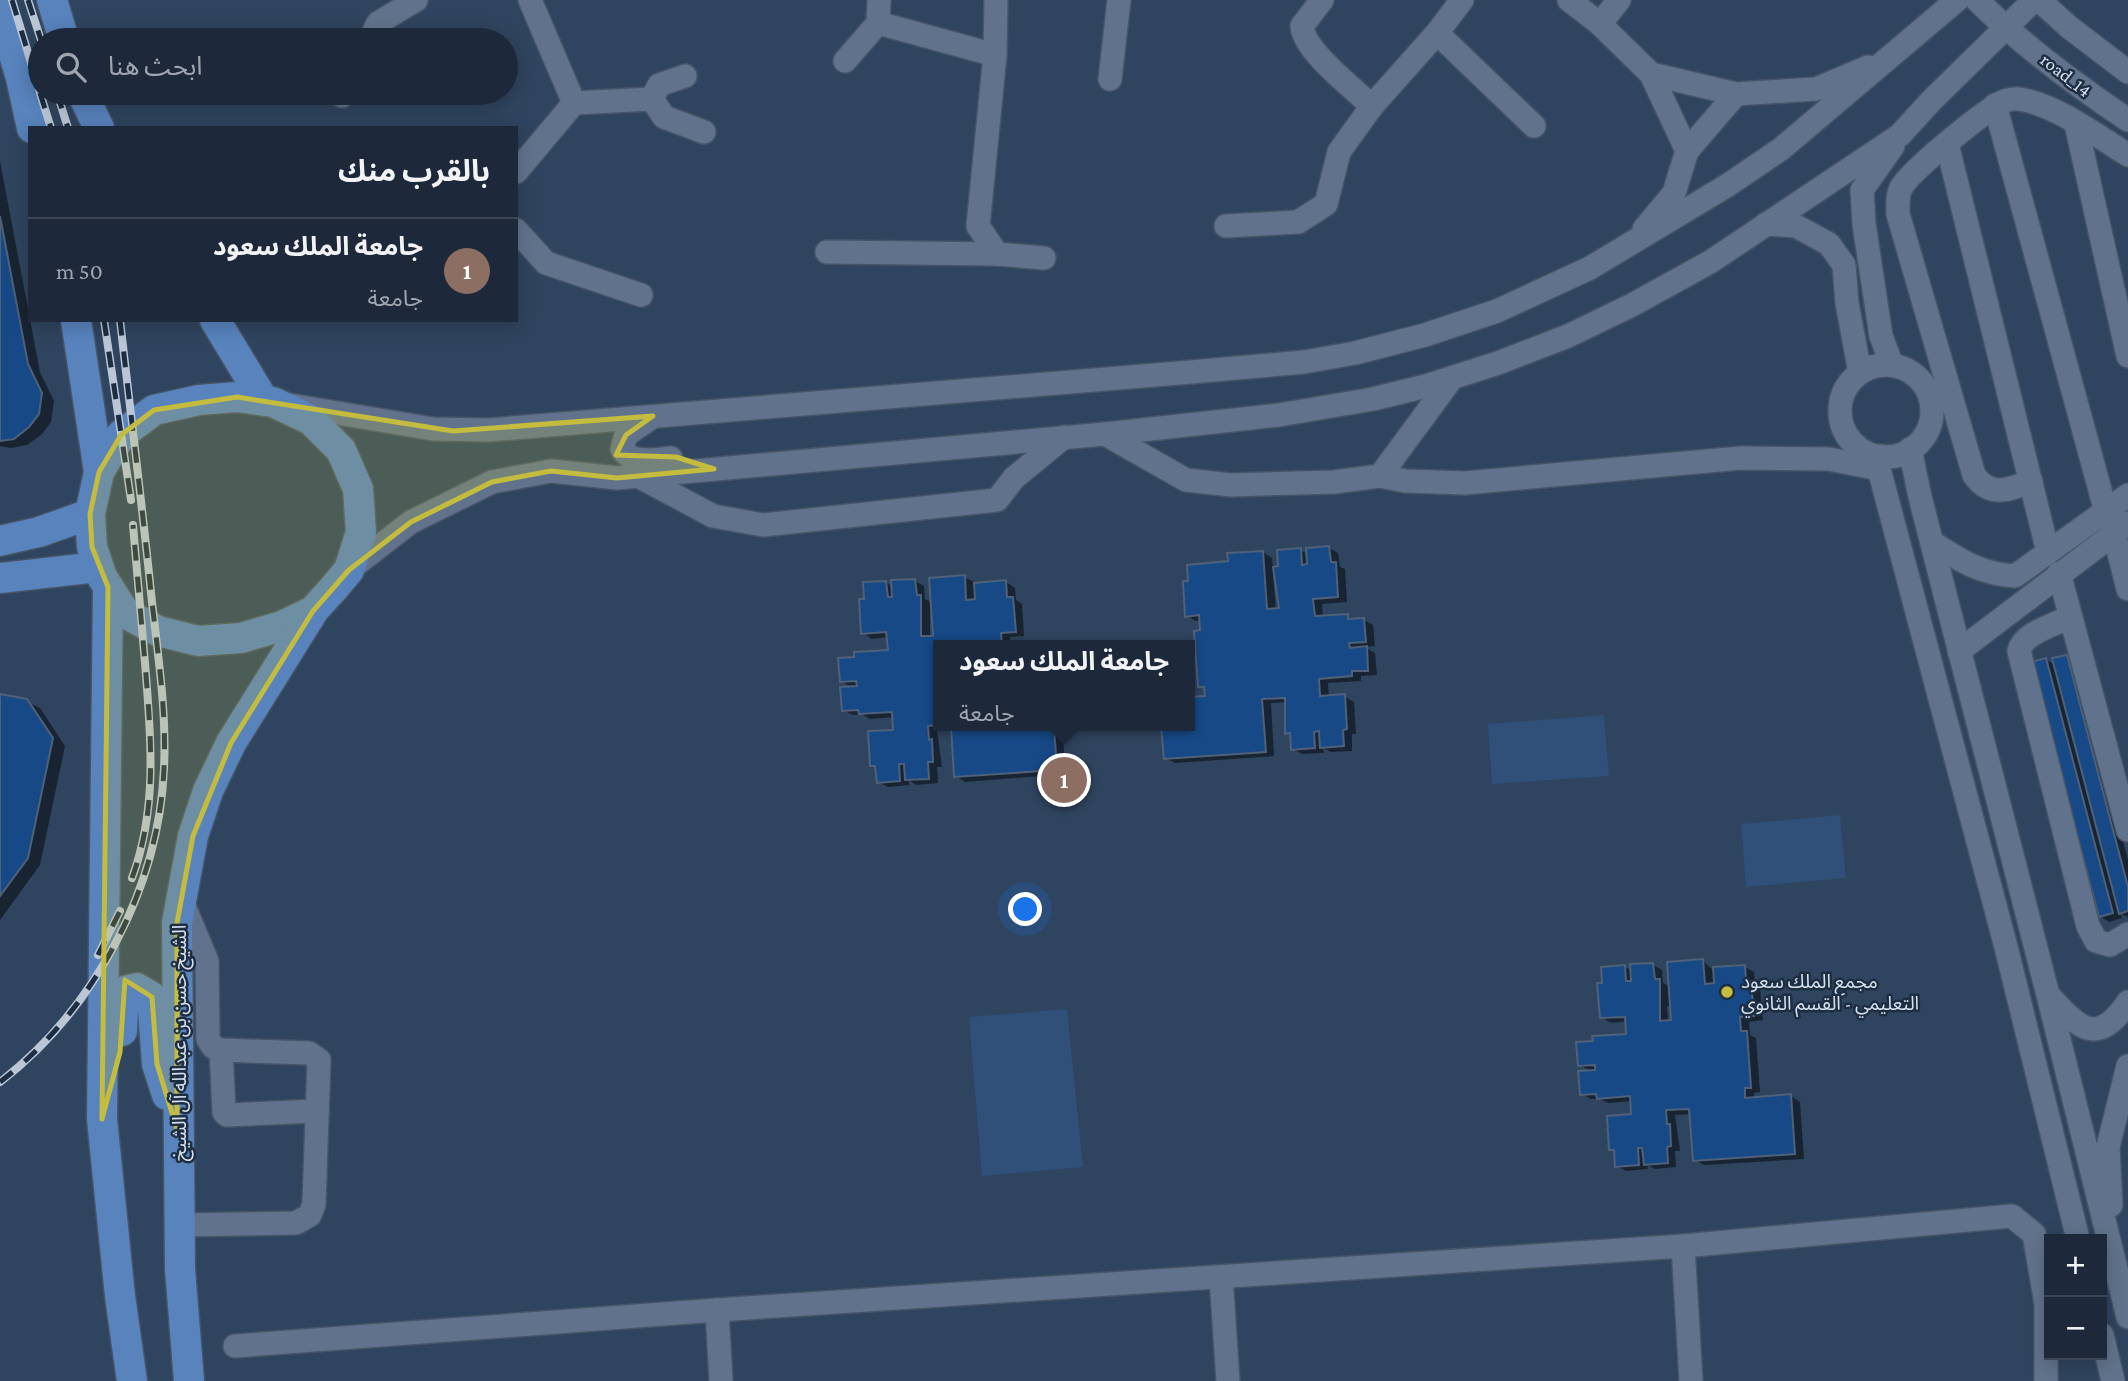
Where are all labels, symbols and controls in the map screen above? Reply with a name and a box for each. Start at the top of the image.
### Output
search box [28,28,518,105]
icon: search [52,48,90,86]
street label: road_14 [2037,49,2095,101]
text: ابحث هنا [108,52,202,81]
text: بالقرب منك [338,154,490,187]
text: جامعة الملك سعود [213,232,423,261]
text: 50 m [56,258,103,284]
text: 1 [463,258,471,284]
text: جامعة [368,285,423,311]
popup [933,640,1195,731]
text: جامعة الملك سعود [959,647,1169,676]
text: جامعة [959,700,1014,726]
pin: 1 [1041,754,1087,806]
your location [1008,892,1042,926]
street label: الشيخ حسن بن عبدالله آل الشيخ [169,925,194,1161]
place label: مجمع الملك سعود التعليمي - القسم الثانوي [1741,971,1919,1018]
marker: مجمع الملك سعود التعليمي - القسم الثانوي [1719,984,1735,1000]
map controls [2044,1234,2107,1360]
button: + [2044,1234,2107,1297]
button: − [2044,1297,2107,1360]

